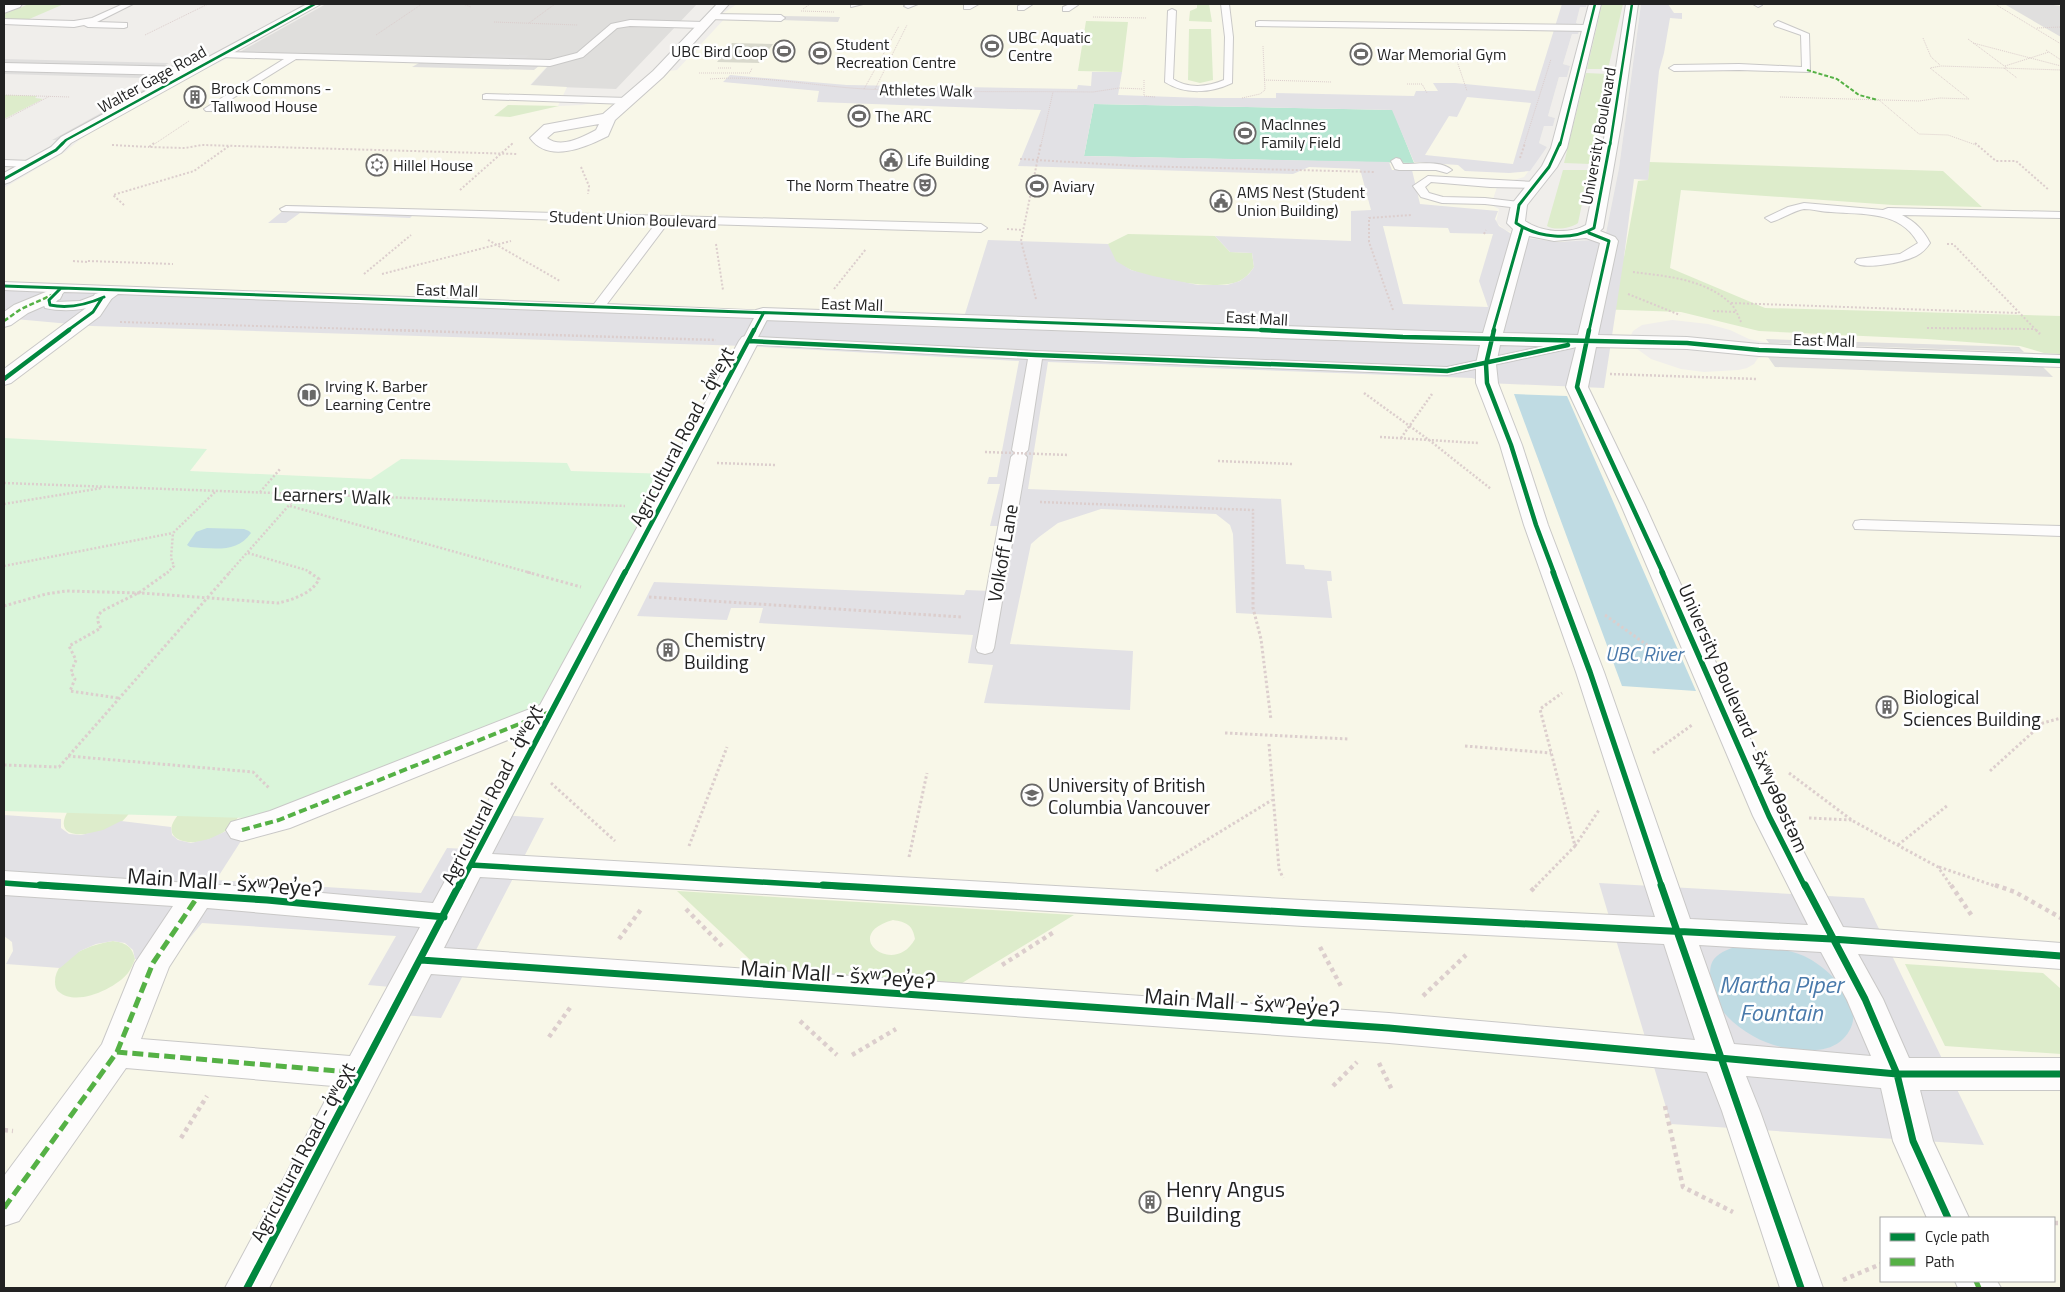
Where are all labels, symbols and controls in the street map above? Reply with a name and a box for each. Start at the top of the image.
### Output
place label: UBC Aquatic Centre [1008,25,1091,67]
place label: Student Recreation Centre [836,32,956,74]
sports icon: UBC Aquatic Centre [980,34,1004,58]
street label: Walter Gage Road [93,39,211,119]
place label: UBC Bird Coop [671,39,768,63]
sports icon: UBC Bird Coop [772,39,796,63]
sports icon: Student Recreation Centre [808,41,832,65]
sports icon: War Memorial Gym [1349,42,1373,66]
place label: War Memorial Gym [1377,42,1506,66]
street label: University Boulevard [1574,65,1622,207]
place label: Brock Commons - Tallwood House [211,76,332,118]
street label: Athletes Walk [879,77,973,103]
building icon: Brock Commons - Tallwood House [183,85,207,109]
sports icon: The ARC [847,104,871,128]
place label: The ARC [875,104,932,128]
place label: MacInnes Family Field [1261,112,1341,154]
sports icon: MacInnes Family Field [1233,121,1257,145]
public building icon: Life Building [879,148,903,172]
place label: Life Building [907,148,989,172]
synagogue icon: Hillel House [365,153,389,177]
place label: Hillel House [393,153,473,177]
place label: The Norm Theatre [787,173,909,197]
theatre icon: The Norm Theatre [913,173,937,197]
sports icon: Aviary [1025,174,1049,198]
place label: Aviary [1053,174,1095,198]
place label: AMS Nest (Student Union Building) [1237,180,1366,222]
public building icon: AMS Nest (Student Union Building) [1209,189,1233,213]
street label: Student Union Boulevard [549,204,717,234]
street label: East Mall [415,277,479,303]
street label: East Mall [820,291,884,317]
street label: East Mall [1225,304,1289,332]
street label: East Mall [1792,327,1856,353]
street label: Agricultural Road - q̓ʷeχt [621,341,741,531]
place label: Irving K. Barber Learning Centre [325,374,431,416]
library icon: Irving K. Barber Learning Centre [297,383,321,407]
street label: Learners' Walk [273,478,391,512]
street label: Volkoff Lane [979,502,1025,604]
street label: University Boulevard - šxʷyəθəstəm [1672,579,1816,857]
place label: Chemistry Building [684,625,765,676]
building icon: Chemistry Building [656,638,680,662]
water label: UBC River [1605,638,1686,669]
place label: Biological Sciences Building [1903,682,2041,733]
building icon: Biological Sciences Building [1875,695,1899,719]
street label: Agricultural Road - q̓ʷeχt [433,698,549,890]
place label: University of British Columbia Vancouver [1048,770,1211,821]
school or university icon: University of British Columbia Vancouver [1020,783,1044,807]
street label: Main Mall - šxʷʔey̓eʔ [126,858,324,906]
street label: Main Mall - šxʷʔey̓eʔ [739,950,937,998]
water label: Martha Piper Fountain [1719,966,1846,1030]
street label: Main Mall - šxʷʔey̓eʔ [1143,978,1341,1026]
street label: Agricultural Road - q̓ʷeχt [242,1057,362,1247]
place label: Henry Angus Building [1166,1172,1285,1231]
building icon: Henry Angus Building [1138,1190,1162,1214]
legend [1880,1217,2055,1282]
text: Cycle path [1925,1225,1990,1248]
text: Path [1925,1250,1955,1273]

